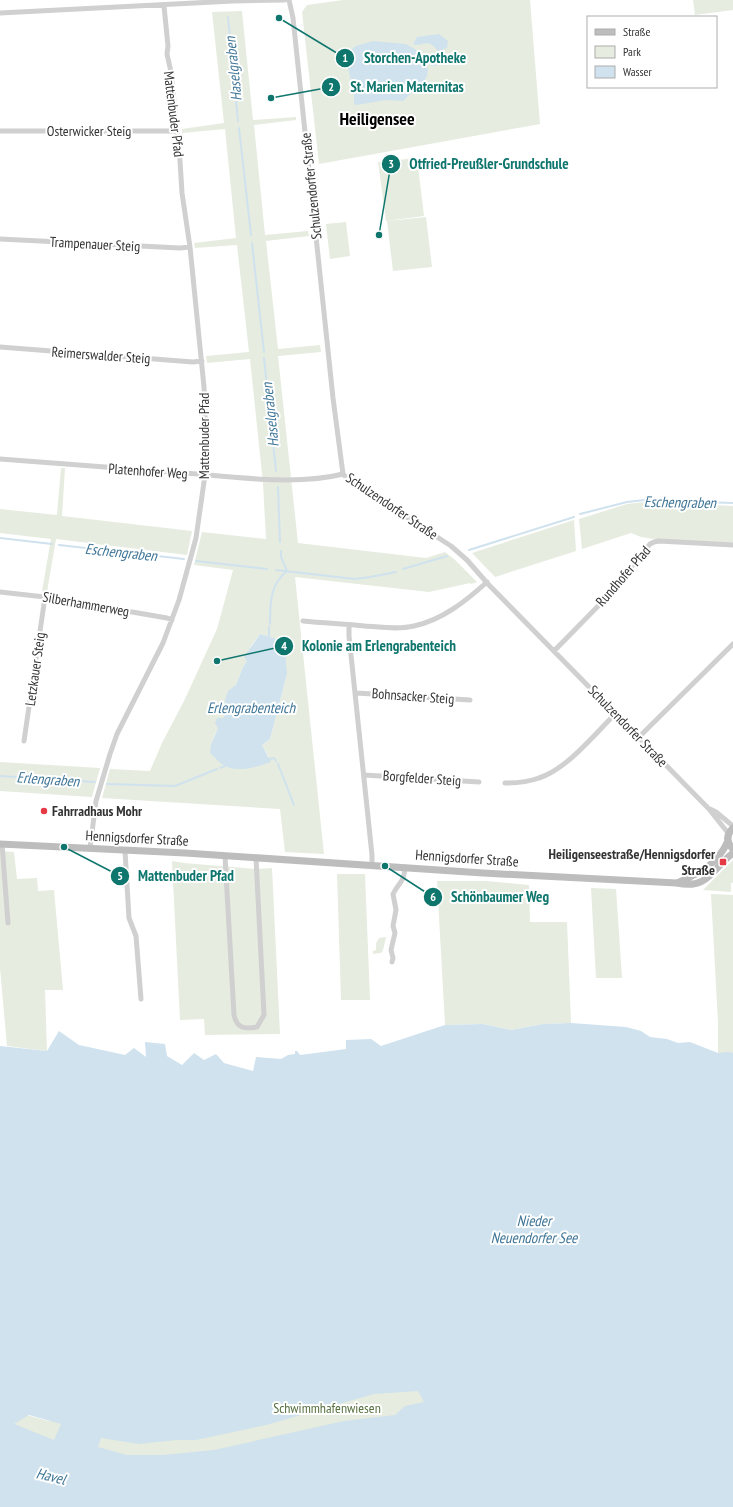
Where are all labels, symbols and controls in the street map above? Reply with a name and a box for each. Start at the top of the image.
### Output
legend [587,16,717,88]
text: Straße [623,24,650,39]
water label: Haselgraben [220,34,246,102]
callout: Storchen-Apotheke [335,44,474,71]
text: Park [623,44,641,59]
text: Storchen-Apotheke [364,48,466,67]
text: 1 [342,50,348,65]
text: Wasser [623,64,653,79]
street label: Mattenbuder Pfad [160,70,188,158]
callout: St. Marien Maternitas [321,74,472,101]
text: St. Marien Maternitas [350,77,464,96]
text: 2 [328,79,334,94]
district label: Heiligensee [339,107,415,130]
street label: Osterwicker Steig [47,122,131,140]
street label: Schulzendorfer Straße [296,132,326,240]
callout: Otfried-Preußler-Grundschule [381,150,576,177]
text: Otfried-Preußler-Grundschule [409,154,569,173]
text: 3 [388,156,394,171]
street label: Trampenauer Steig [49,233,141,255]
street label: Reimerswalder Steig [51,343,151,367]
water label: Haselgraben [257,380,283,448]
street label: Mattenbuder Pfad [195,393,213,479]
street label: Platenhofer Weg [108,459,188,483]
street label: Schulzendorfer Straße [343,469,442,544]
water label: Eschengraben [644,492,718,512]
water label: Eschengraben [84,539,159,565]
street label: Rundhofer Pfad [592,542,654,610]
street label: Silberhammerweg [41,588,131,620]
street label: Letzkauer Steig [21,631,49,707]
callout: Kolonie am Erlengrabenteich [274,633,464,660]
text: Kolonie am Erlengrabenteich [302,636,456,655]
text: 4 [281,638,287,653]
street label: Schulzendorfer Straße [584,681,672,771]
street label: Bohnsacker Steig [371,684,455,708]
water label: Erlengrabenteich [207,698,296,717]
street label: Borgfelder Steig [382,766,462,790]
water label: Erlengraben [16,767,81,791]
place label: Fahrradhaus Mohr [52,802,143,820]
marker: Fahrradhaus Mohr [39,806,49,816]
street label: Hennigsdorfer Straße [85,826,189,850]
street label: Hennigsdorfer Straße [415,845,519,871]
place label: Heiligenseestraße/Hennigsdorfer Straße [549,845,716,879]
marker: Heiligenseestraße/Hennigsdorfer Straße [718,857,728,867]
callout: Mattenbuder Pfad [110,862,242,889]
text: Mattenbuder Pfad [138,866,234,885]
text: 5 [117,868,123,883]
callout: Schönbaumer Weg [423,883,558,910]
text: Schönbaumer Weg [451,887,549,906]
text: 6 [430,889,436,904]
water label: Nieder Neuendorfer See [491,1211,578,1247]
park label: Schwimmhafenwiesen [273,1399,381,1417]
water label: Havel [34,1463,69,1489]

